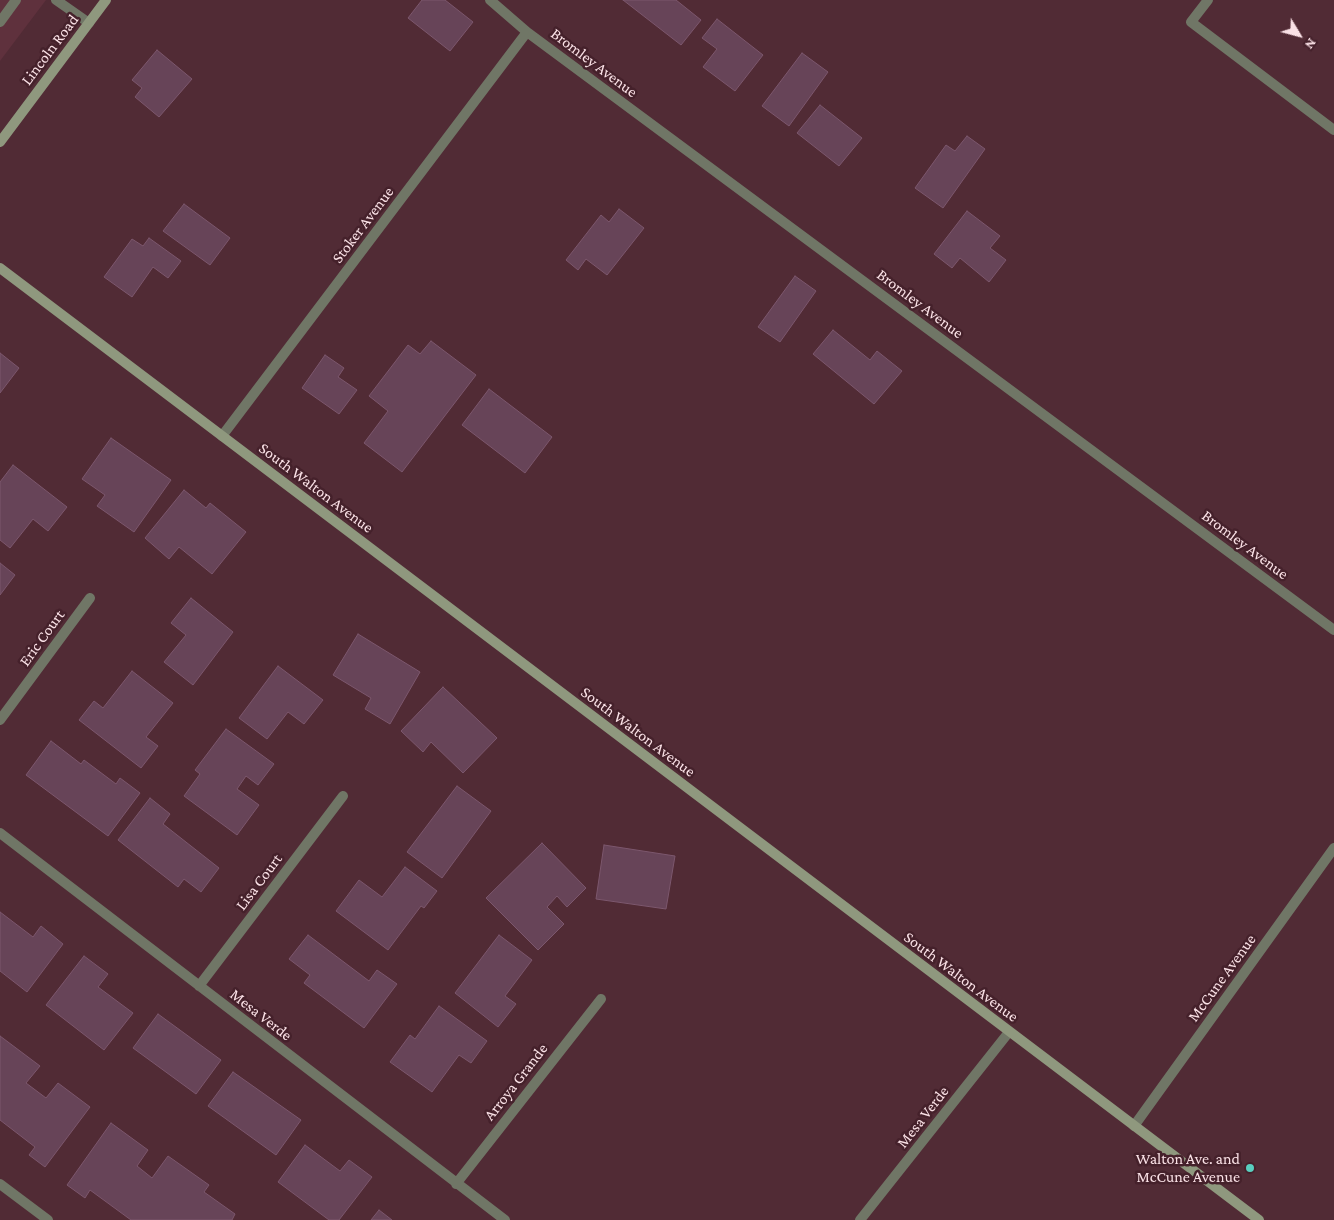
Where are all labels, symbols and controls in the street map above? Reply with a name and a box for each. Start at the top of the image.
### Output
north arrow [1274,10,1324,60]
street label: Lincoln Road [17,11,83,89]
street label: Bromley Avenue [547,24,641,102]
text: N [1302,35,1320,53]
street label: Stoker Avenue [328,183,398,267]
street label: Bromley Avenue [873,265,967,343]
street label: South Walton Avenue [255,439,377,537]
street label: Bromley Avenue [1198,506,1292,584]
street label: Eric Court [15,606,69,670]
street label: South Walton Avenue [577,683,699,781]
street label: Lisa Court [232,850,286,914]
street label: South Walton Avenue [900,928,1022,1026]
street label: McCune Avenue [1184,930,1260,1026]
street label: Mesa Verde [226,985,296,1045]
street label: Arroya Grande [480,1040,552,1124]
street label: Mesa Verde [893,1082,953,1152]
place label: Walton Ave. and McCune Avenue [1136,1149,1240,1187]
marker: Walton Ave. and McCune Avenue [1244,1162,1256,1174]

